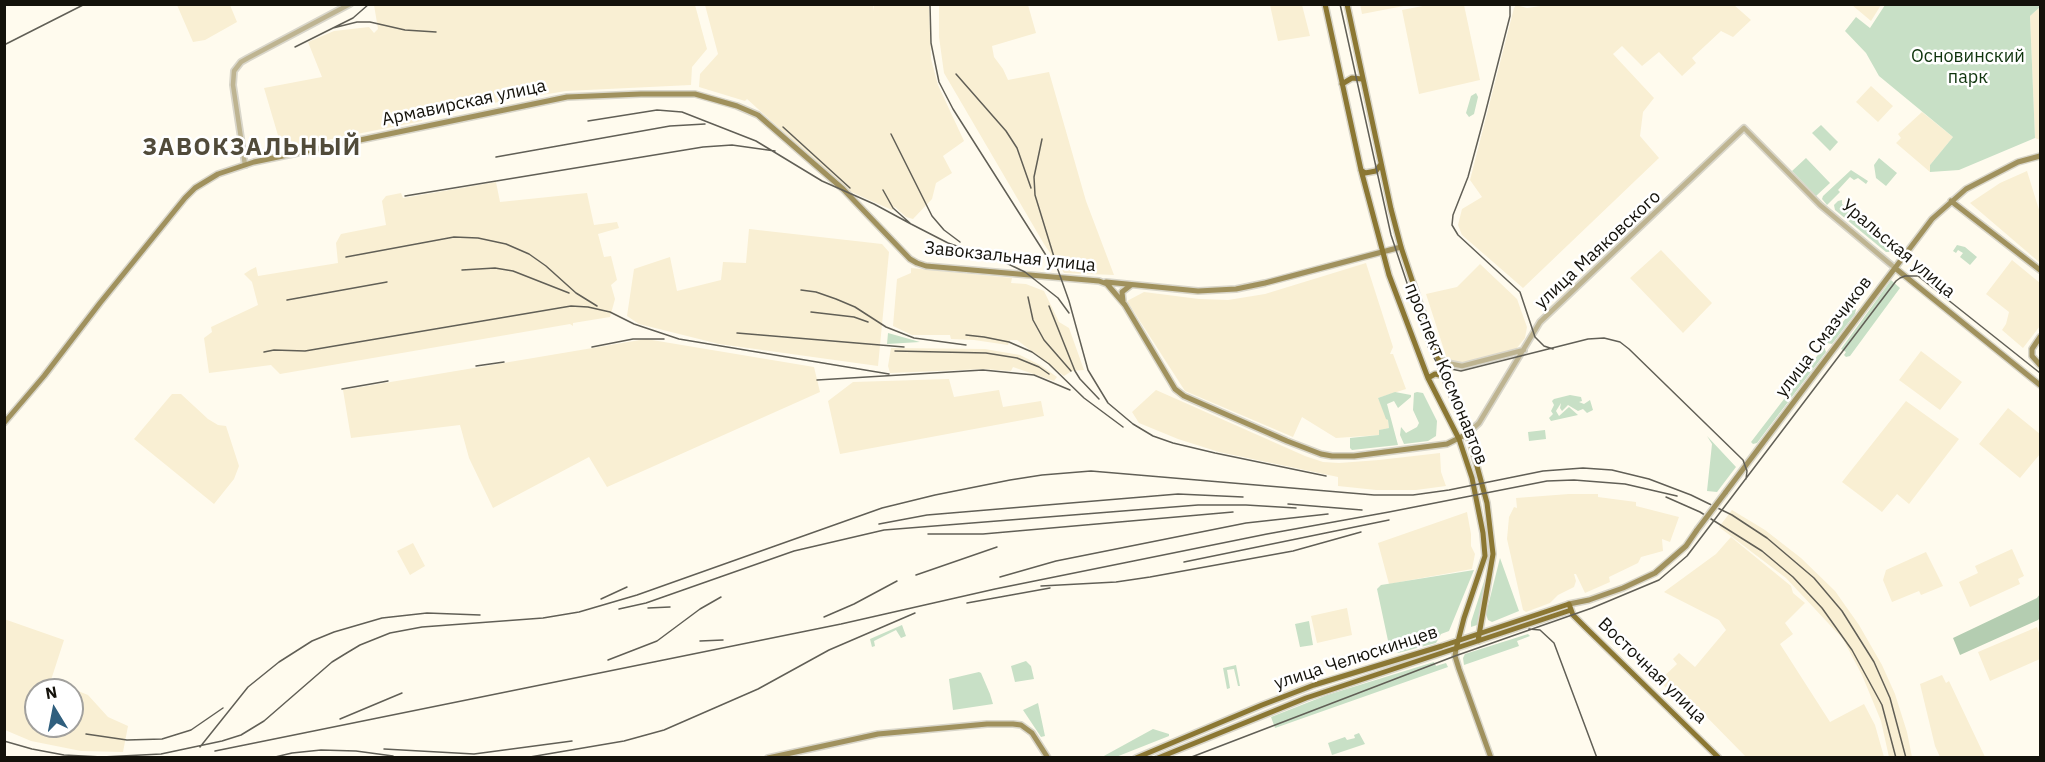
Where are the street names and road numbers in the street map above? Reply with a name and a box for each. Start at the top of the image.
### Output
street label: Армавирская улица [380,75,548,131]
street label: улица Маяковского [1531,186,1665,314]
street label: Уральская улица [1837,195,1959,303]
street label: Завокзальная улица [923,237,1097,277]
street label: улица Смазчиков [1771,272,1877,402]
street label: проспект Космонавтов [1400,280,1492,468]
street label: Восточная улица [1593,614,1711,728]
street label: улица Челюскинцев [1272,621,1440,695]

